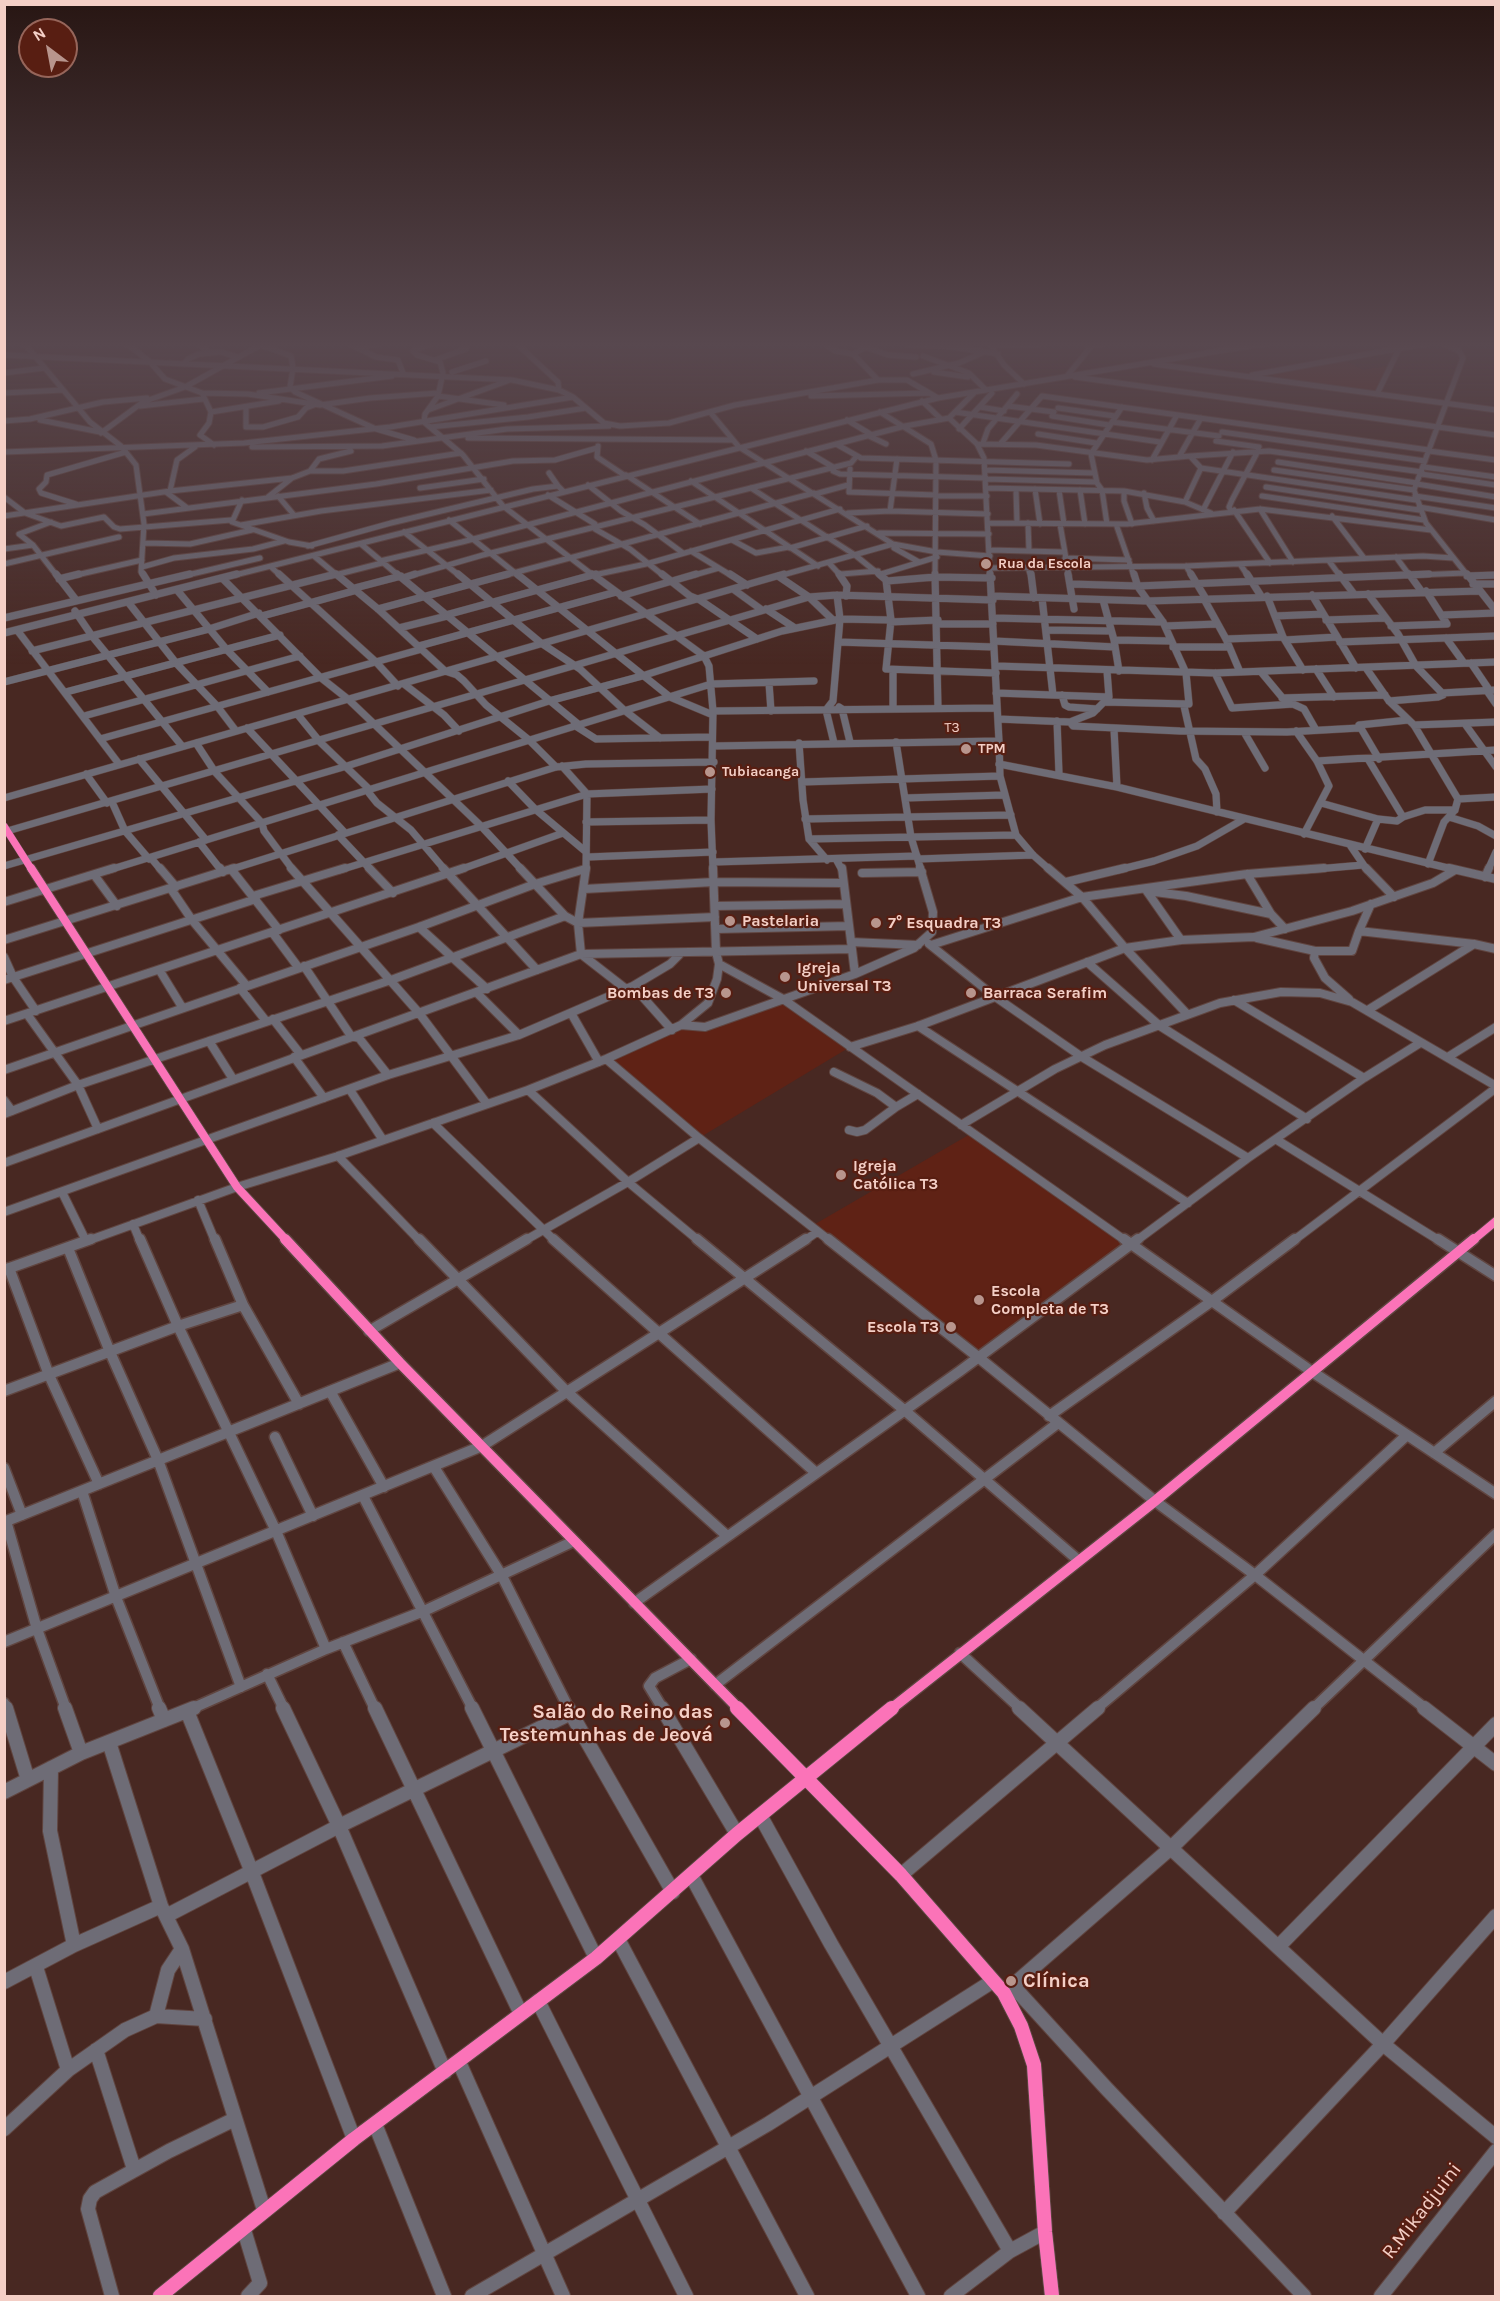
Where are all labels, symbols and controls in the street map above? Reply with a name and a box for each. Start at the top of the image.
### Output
north arrow [18,18,78,78]
text: N [29,23,49,45]
place label: Rua da Escola [998,556,1091,572]
marker: Rua da Escola [979,557,993,571]
street label: T3 [944,719,960,737]
place label: TPM [978,741,1006,757]
marker: TPM [959,742,973,756]
place label: Tubiacanga [722,764,799,780]
marker: Tubiacanga [703,765,717,779]
place label: Pastelaria [742,911,819,931]
place label: 7° Esquadra T3 [888,913,1001,933]
marker: Pastelaria [723,914,737,928]
marker: 7° Esquadra T3 [869,916,883,930]
place label: Igreja Universal T3 [797,958,891,996]
marker: Igreja Universal T3 [778,970,792,984]
place label: Bombas de T3 [607,983,714,1003]
place label: Barraca Serafim [983,983,1107,1003]
marker: Bombas de T3 [719,986,733,1000]
marker: Barraca Serafim [964,986,978,1000]
place label: Igreja Católica T3 [853,1156,938,1194]
marker: Igreja Católica T3 [834,1168,848,1182]
place label: Escola Completa de T3 [991,1281,1109,1319]
marker: Escola Completa de T3 [972,1293,986,1307]
place label: Escola T3 [867,1317,939,1337]
marker: Escola T3 [944,1320,958,1334]
place label: Salão do Reino das Testemunhas de Jeová [500,1700,713,1747]
marker: Salão do Reino das Testemunhas de Jeová [718,1716,732,1730]
place label: Clínica [1023,1969,1090,1993]
marker: Clínica [1004,1974,1018,1988]
street label: R.Mikadjuini [1377,2158,1467,2264]

